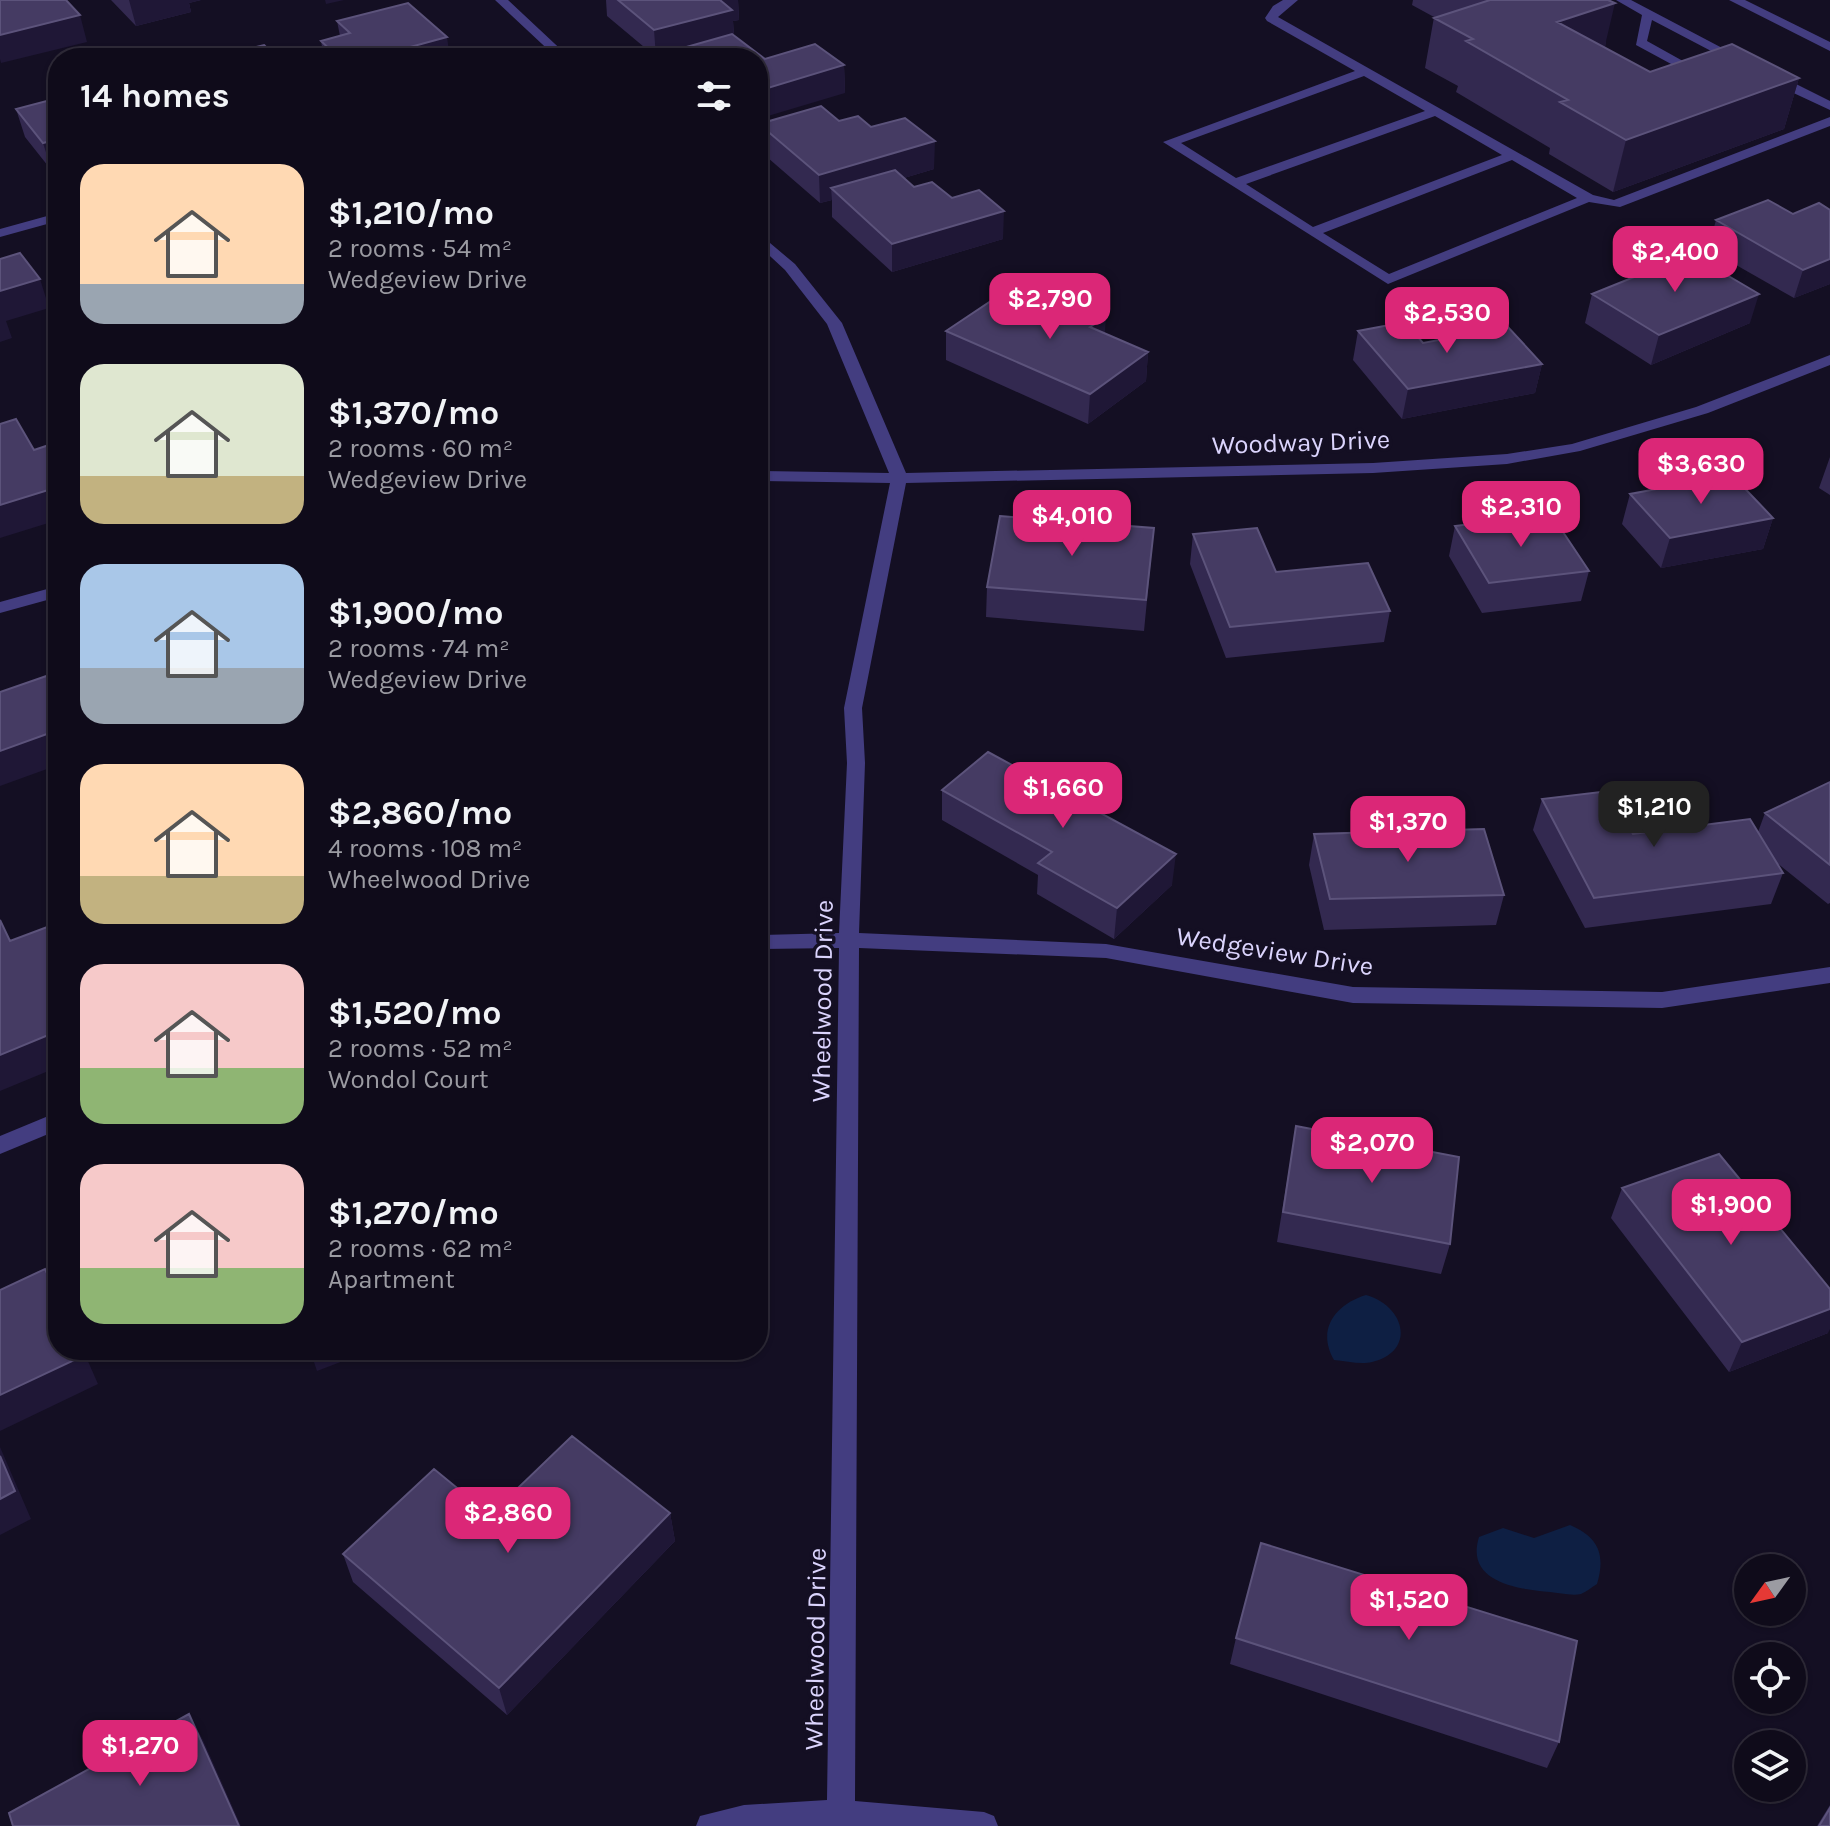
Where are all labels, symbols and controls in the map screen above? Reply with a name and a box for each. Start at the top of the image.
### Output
icon: filters [692,74,736,118]
text: 14 homes [80,76,230,116]
text: $1,210/mo [328,193,494,233]
icon: home [144,196,240,292]
pin: $2,400 [1610,226,1740,294]
text: 2 rooms · 54 m² [328,233,512,264]
text: $2,400 [1631,236,1719,267]
text: Wedgeview Drive [328,264,527,295]
pin: $2,790 [985,273,1115,341]
text: $2,790 [1007,283,1093,314]
pin: $2,530 [1382,287,1512,355]
text: $2,530 [1403,297,1491,328]
text: $1,370/mo [328,393,499,433]
icon: home [144,396,240,492]
street label: Woodway Drive [1211,424,1391,461]
text: 2 rooms · 60 m² [328,433,513,464]
pin: $3,630 [1636,438,1766,506]
text: $3,630 [1656,448,1746,479]
text: Wedgeview Drive [328,464,527,495]
pin: $2,310 [1456,481,1586,549]
pin: $4,010 [1007,490,1137,558]
text: $2,310 [1480,491,1562,522]
text: $4,010 [1031,500,1113,531]
text: $1,900/mo [328,593,503,633]
icon: home [144,596,240,692]
text: 2 rooms · 74 m² [328,633,510,664]
text: Wedgeview Drive [328,664,527,695]
pin: $1,660 [998,762,1128,830]
text: $1,660 [1022,772,1104,803]
pin: $1,210 [1589,781,1719,849]
text: $1,210 [1616,791,1692,822]
text: $2,860/mo [328,793,512,833]
icon: home [144,796,240,892]
pin: $1,370 [1343,796,1473,864]
text: $1,370 [1368,806,1448,837]
text: 4 rooms · 108 m² [328,833,522,864]
text: Wheelwood Drive [328,864,530,895]
street label: Wheelwood Drive [805,900,840,1103]
street label: Wedgeview Drive [1174,921,1376,982]
text: $1,520/mo [328,993,502,1033]
icon: home [144,996,240,1092]
text: 2 rooms · 52 m² [328,1033,513,1064]
text: Wondol Court [328,1064,488,1095]
pin: $2,070 [1307,1117,1437,1185]
text: $2,070 [1329,1127,1415,1158]
pin: $1,900 [1666,1179,1796,1247]
text: $1,900 [1690,1189,1772,1220]
text: $1,270/mo [328,1193,499,1233]
icon: home [144,1196,240,1292]
text: 2 rooms · 62 m² [328,1233,513,1264]
text: Apartment [328,1264,455,1295]
pin: $2,860 [443,1487,573,1555]
text: $2,860 [463,1497,553,1528]
street label: Wheelwood Drive [798,1548,833,1751]
north arrow [1734,1554,1806,1626]
map controls [1734,1554,1806,1802]
pin: $1,520 [1344,1574,1474,1642]
text: $1,520 [1368,1584,1450,1615]
button: locate [1734,1642,1806,1714]
pin: $1,270 [75,1720,205,1788]
text: $1,270 [101,1730,179,1761]
button: layers [1734,1730,1806,1802]

